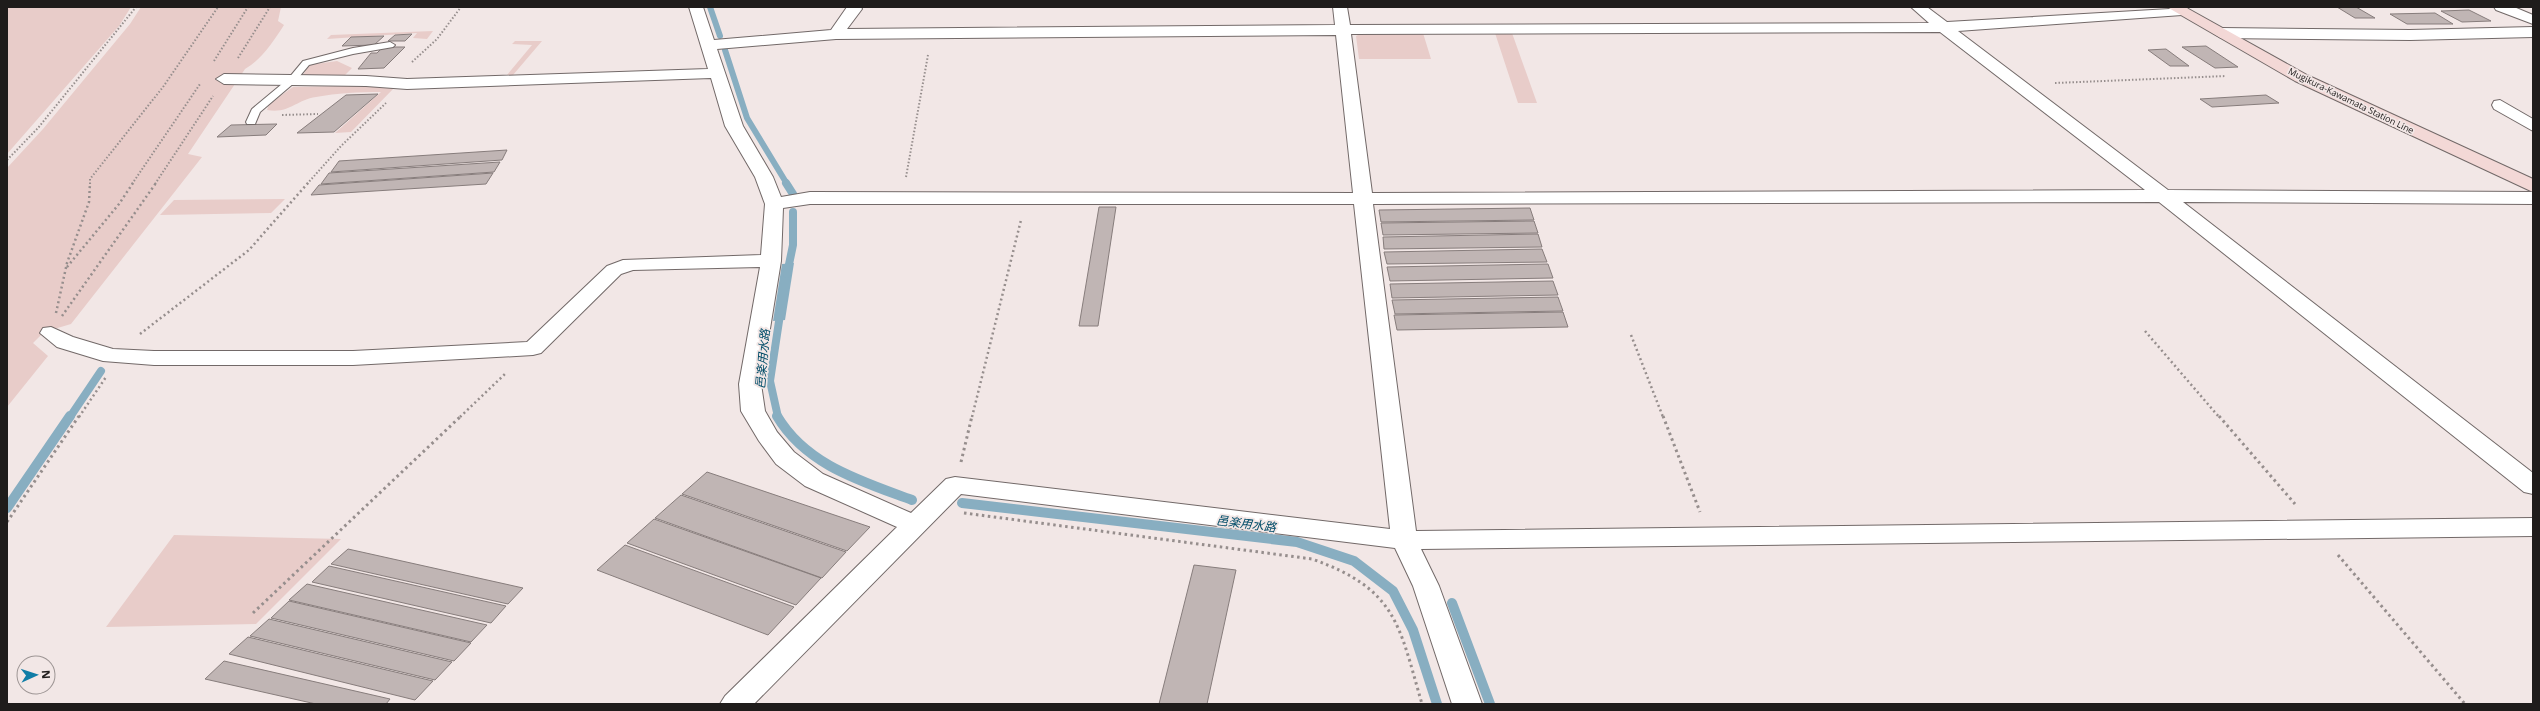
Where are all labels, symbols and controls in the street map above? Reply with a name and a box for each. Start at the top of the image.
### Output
street label: Mugikura-Kawamata Station Line [2286,64,2416,137]
water label: 邑楽用水路 [751,327,774,390]
water label: 邑楽用水路 [1215,511,1278,536]
north arrow [16,655,56,695]
text: N [39,670,54,679]

